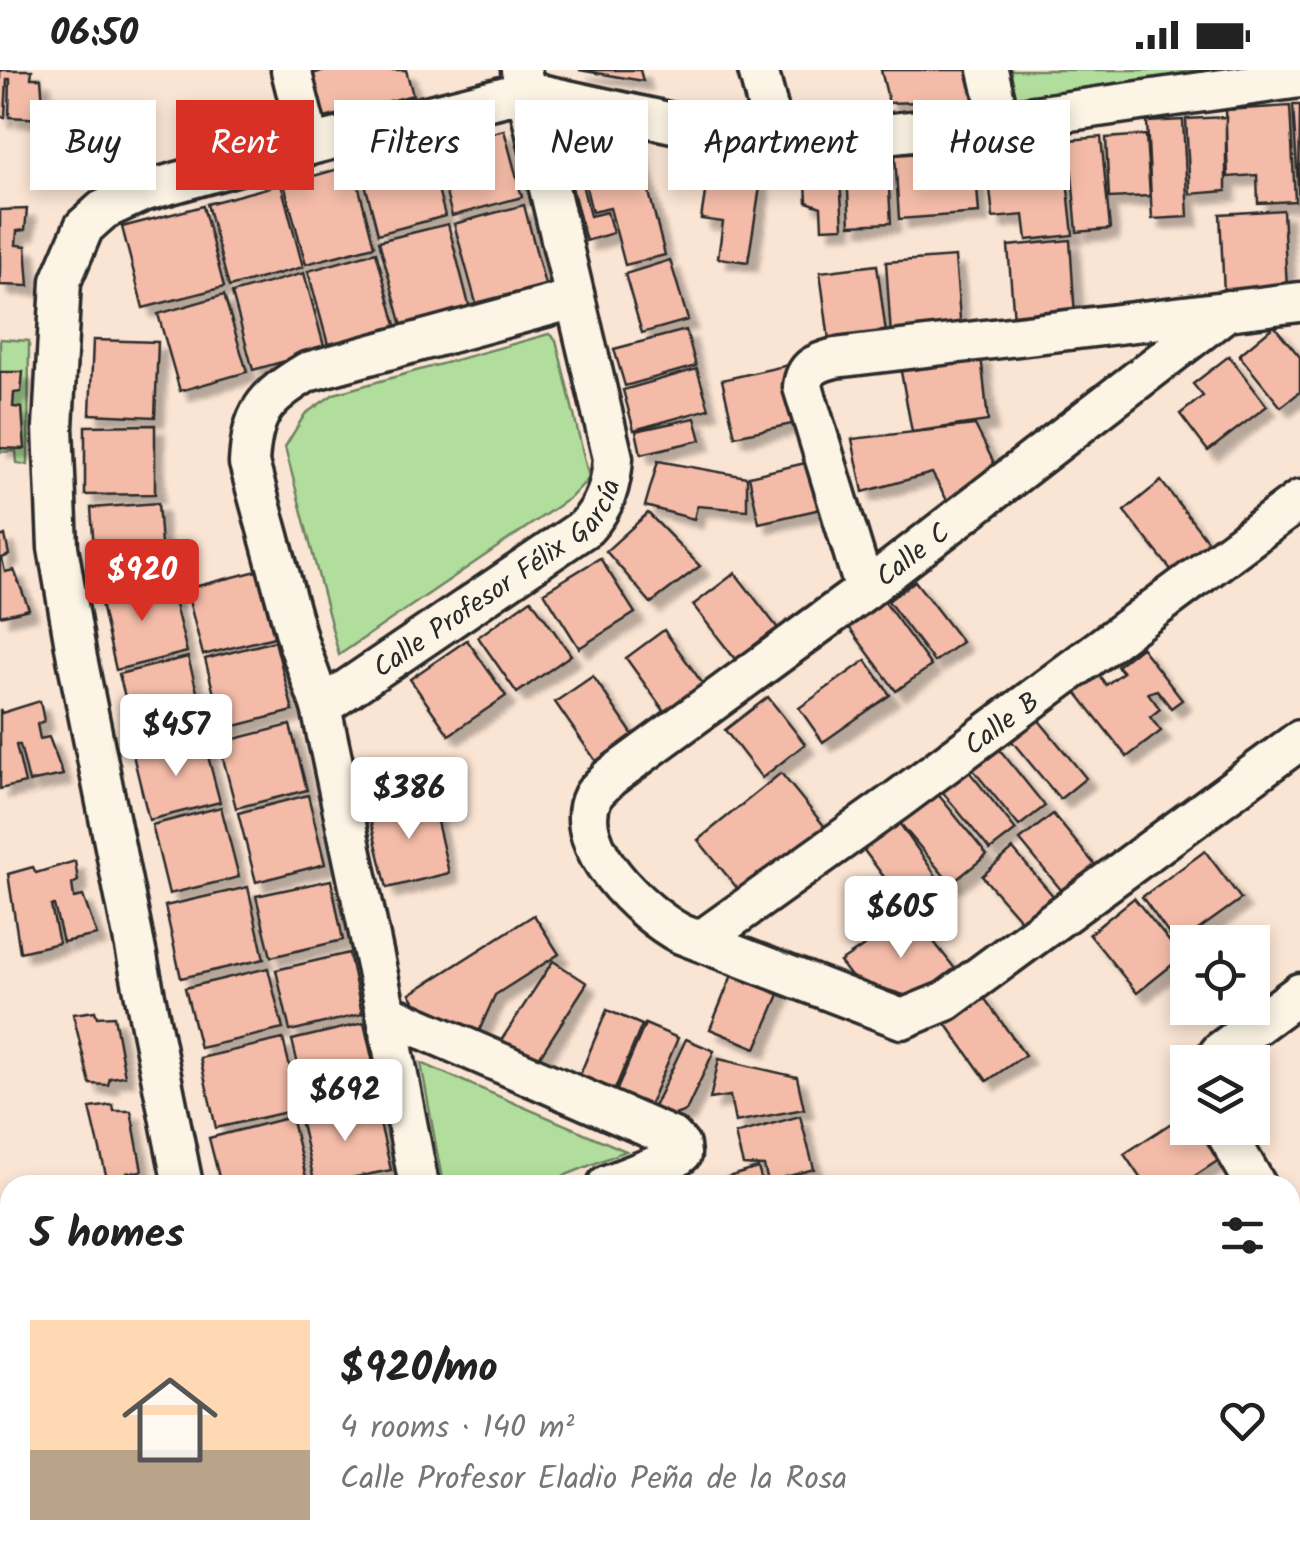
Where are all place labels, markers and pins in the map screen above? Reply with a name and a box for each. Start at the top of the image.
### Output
pin: $920 [83,539,201,624]
pin: $457 [117,694,235,779]
pin: $386 [350,757,468,842]
pin: $605 [842,876,960,961]
pin: $692 [286,1059,404,1144]

